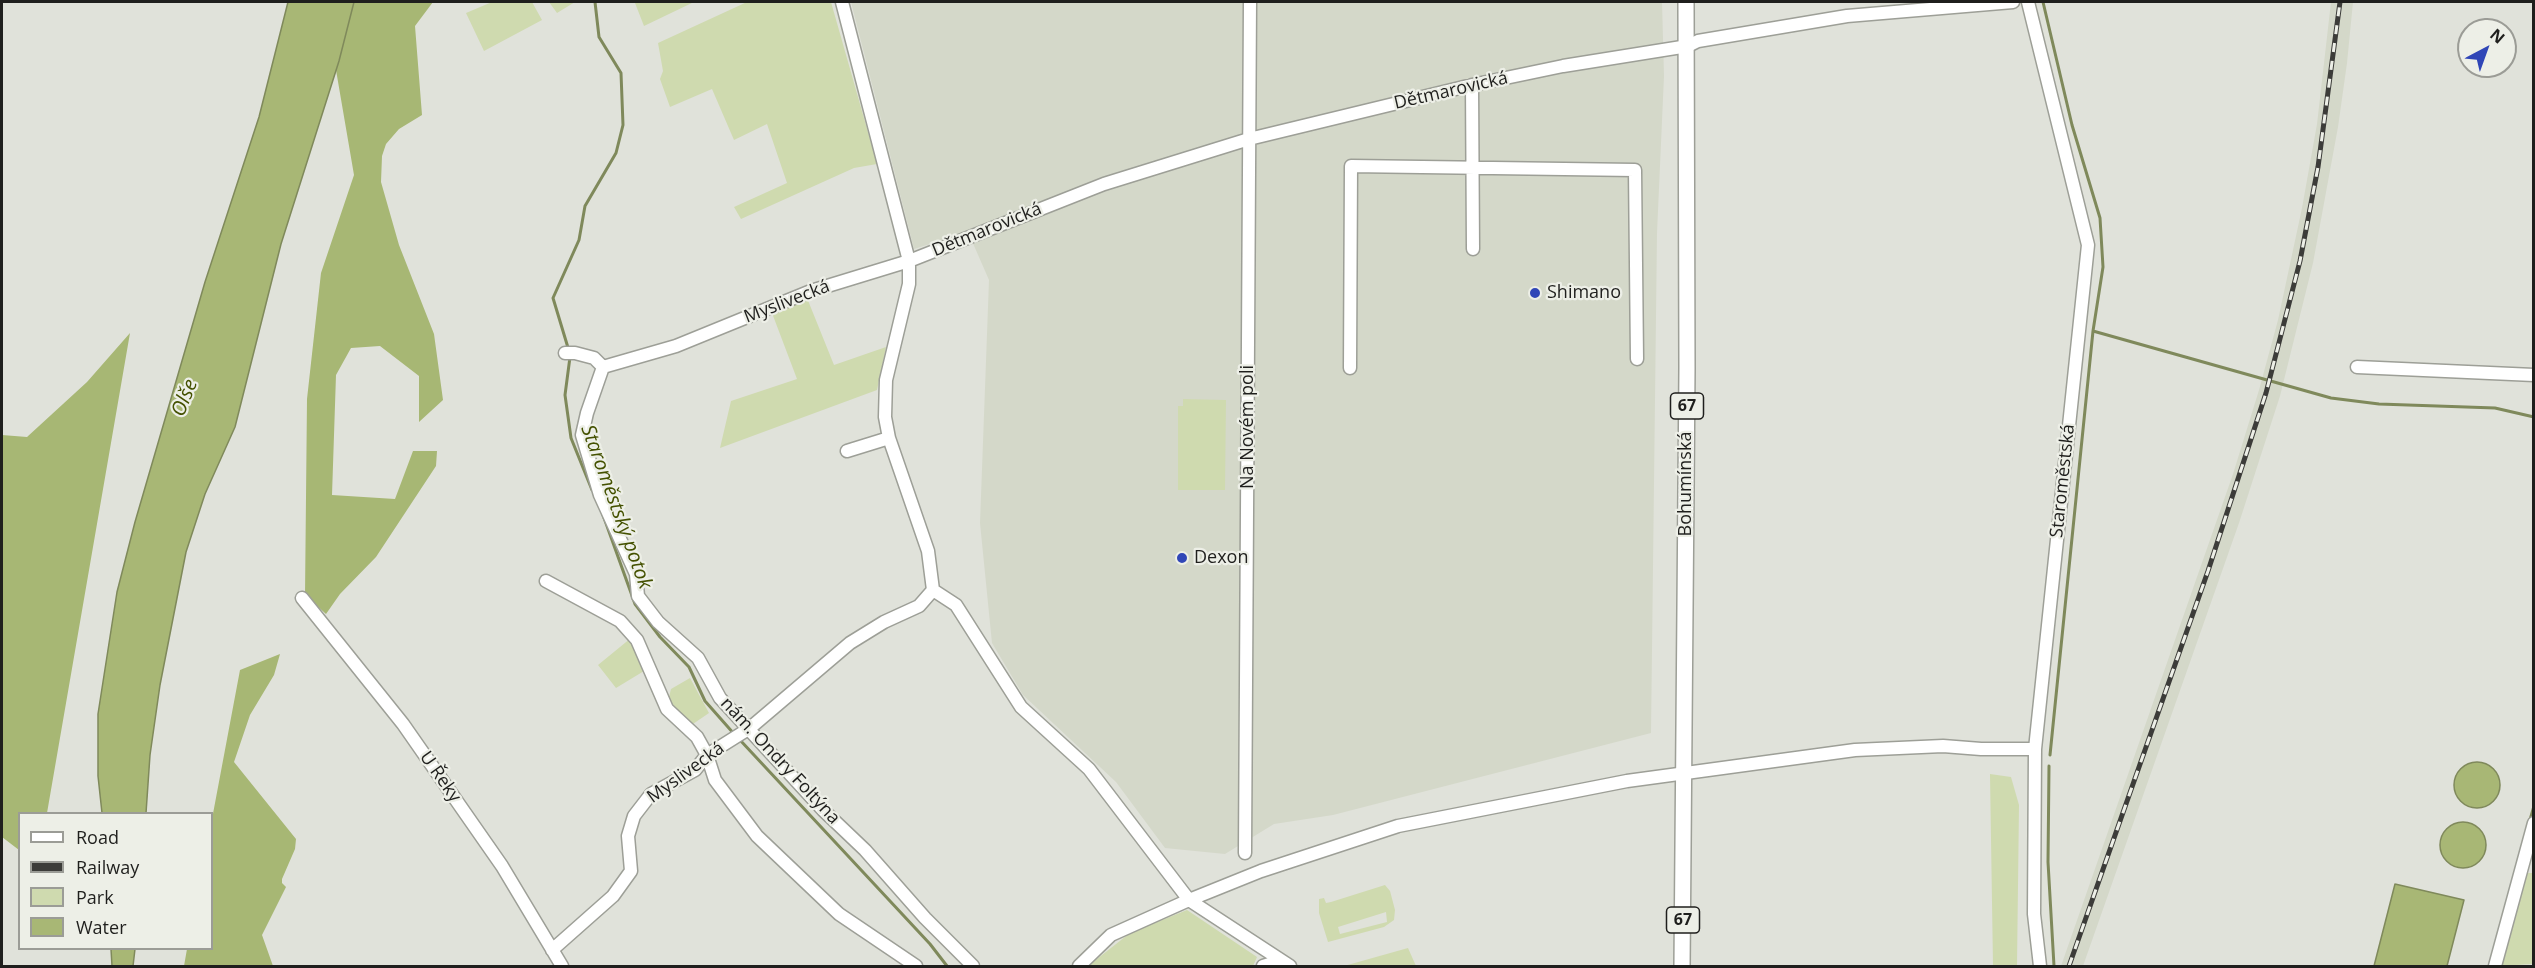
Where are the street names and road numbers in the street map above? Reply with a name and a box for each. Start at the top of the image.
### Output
street label: Dětmarovická [1392,67,1510,115]
street label: Dětmarovická [929,198,1045,262]
street label: Myslivecká [741,276,833,328]
street label: Na Novém poli [1237,365,1259,489]
road number: 67 [1670,393,1704,419]
street label: Staroměstská [2046,423,2080,539]
street label: Bohumínská [1675,432,1697,536]
street label: nám. Ondry Foltýna [716,693,844,829]
street label: Myslivecká [643,738,729,808]
street label: U Řeky [415,747,465,807]
road number: 67 [1666,907,1700,933]

